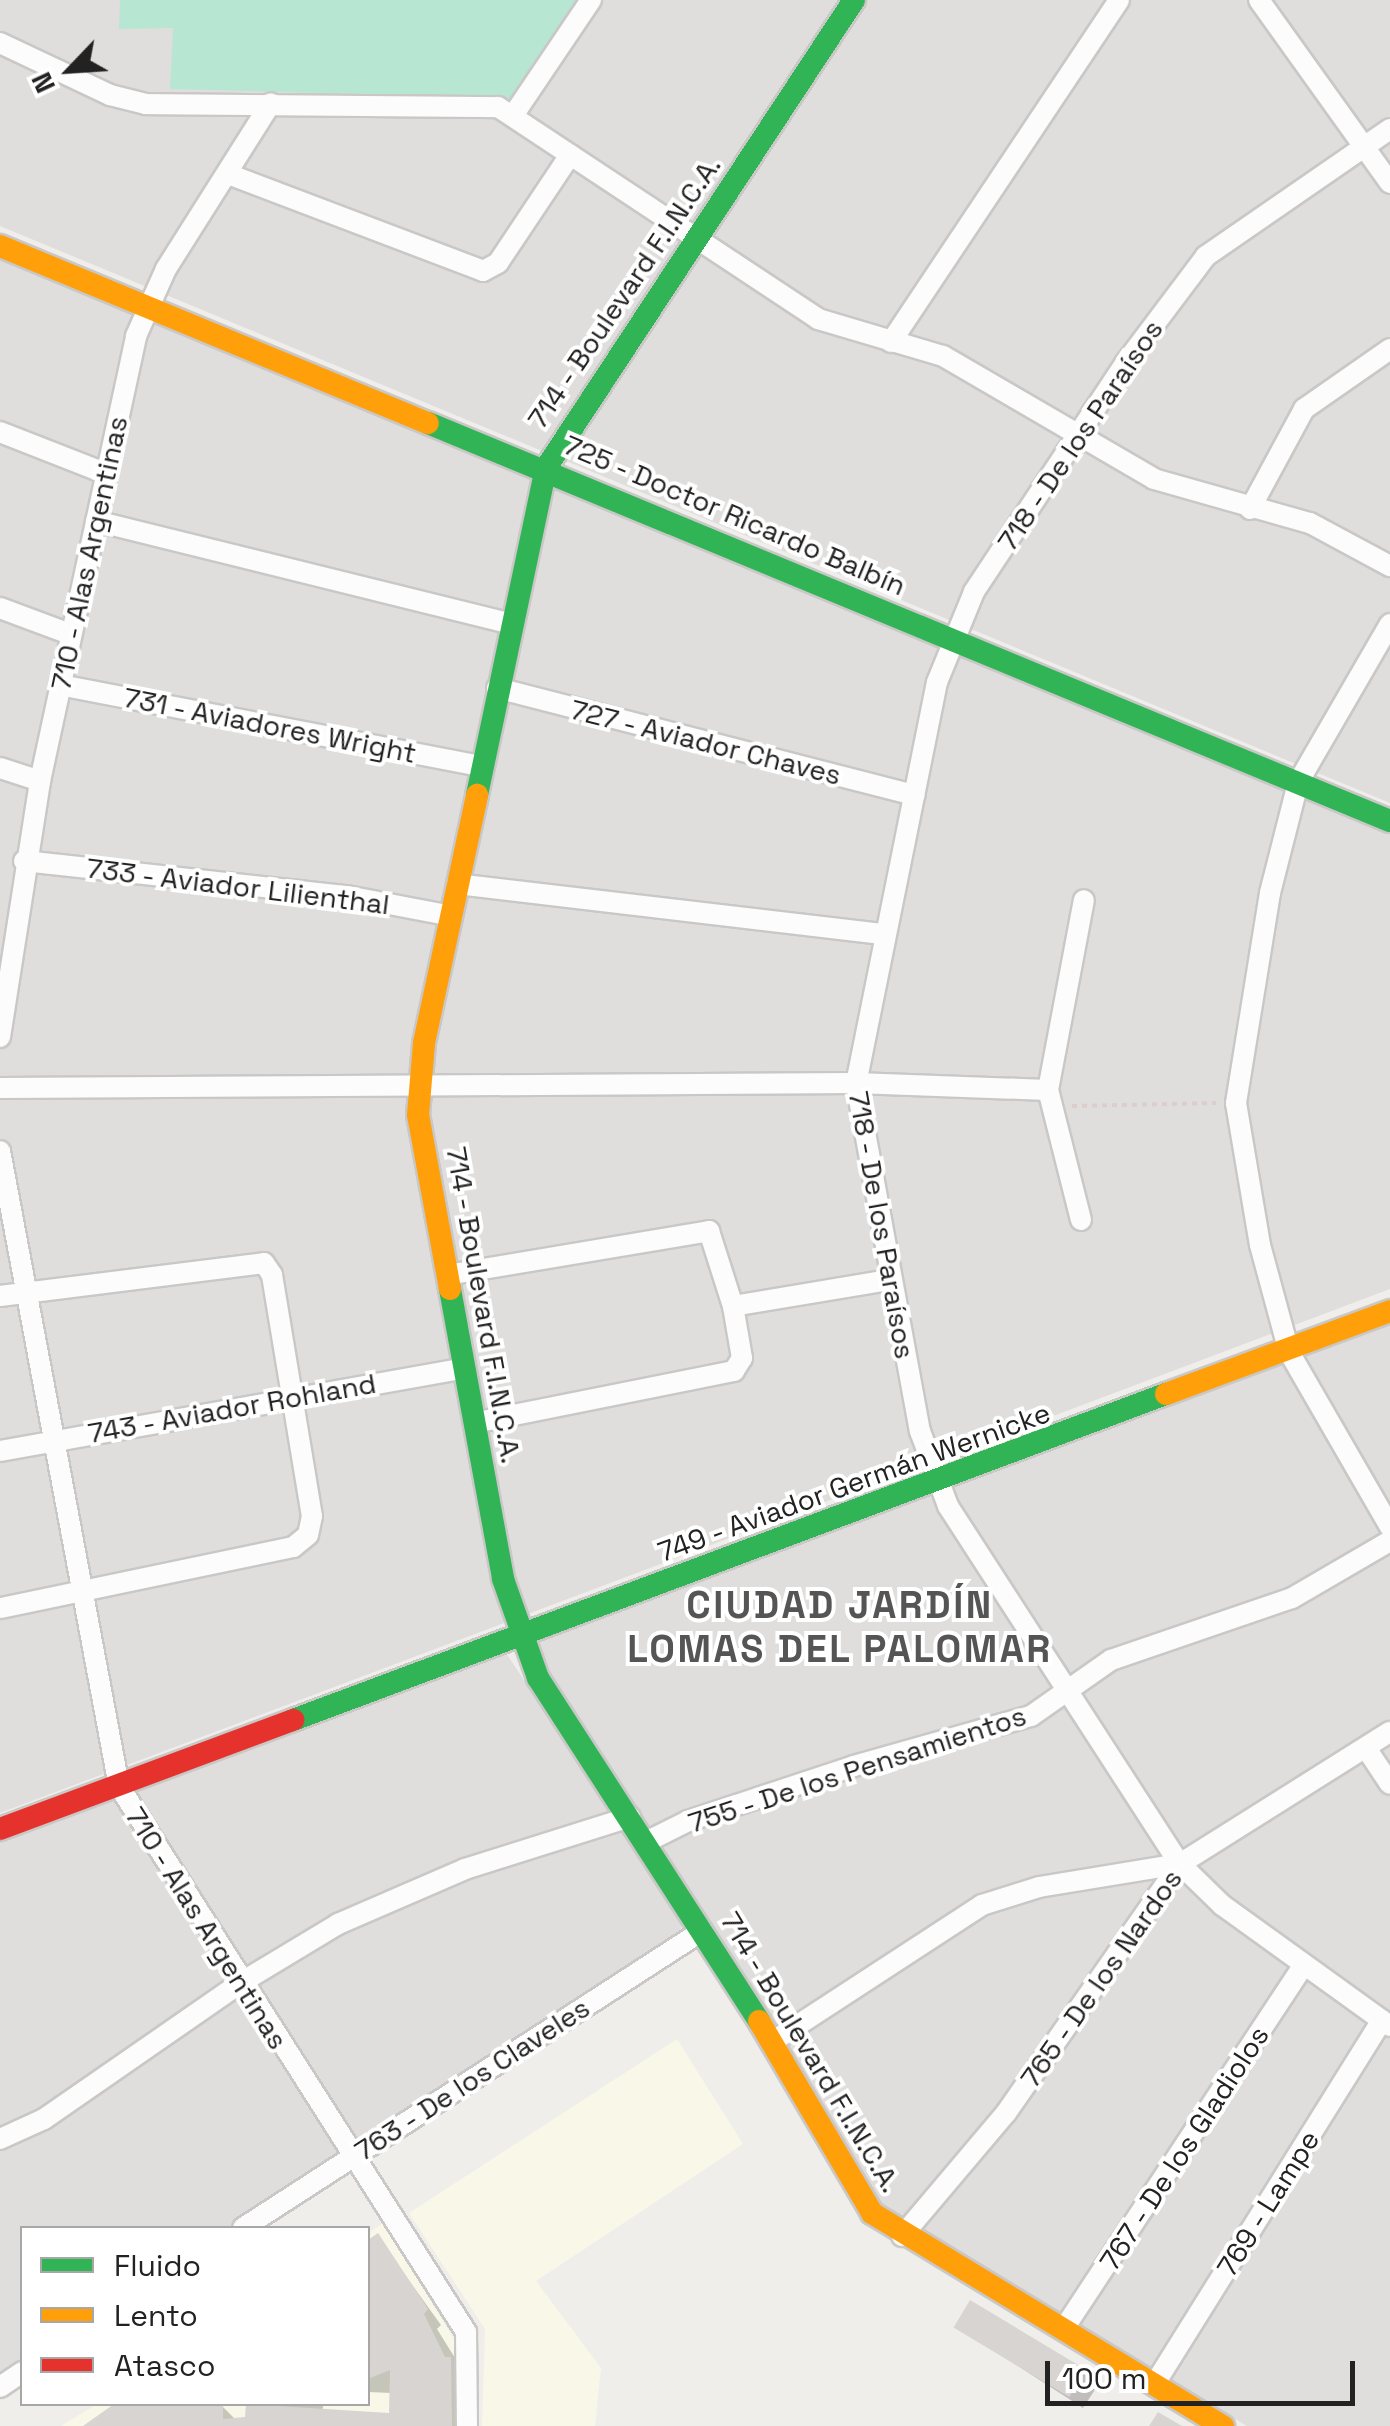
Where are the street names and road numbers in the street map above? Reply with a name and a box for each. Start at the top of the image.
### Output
street label: 714 - Boulevard F.I.N.C.A. [520,149,728,435]
street label: 718 - De los Paraísos [990,313,1170,557]
street label: 710 - Alas Argentinas [43,412,135,694]
street label: 725 - Doctor Ricardo Balbín [558,427,912,603]
street label: 731 - Aviadores Wright [120,680,420,770]
street label: 727 - Aviador Chaves [566,692,846,792]
street label: 733 - Aviador Lilienthal [84,851,392,921]
street label: 718 - De los Paraísos [842,1088,922,1362]
street label: 714 - Boulevard F.I.N.C.A. [439,1143,529,1467]
street label: 743 - Aviador Rohland [84,1366,380,1450]
street label: 749 - Aviador Germán Wernicke [652,1395,1056,1569]
street label: 755 - De los Pensamientos [683,1698,1031,1840]
street label: 710 - Alas Argentinas [118,1800,296,2056]
street label: 765 - De los Nardos [1013,1862,1189,2094]
street label: 714 - Boulevard F.I.N.C.A. [714,1905,908,2199]
street label: 763 - De los Claveles [348,1990,596,2168]
street label: 767 - De los Gladiolos [1092,2019,1276,2277]
street label: 769 - Lampe [1209,2123,1327,2283]

